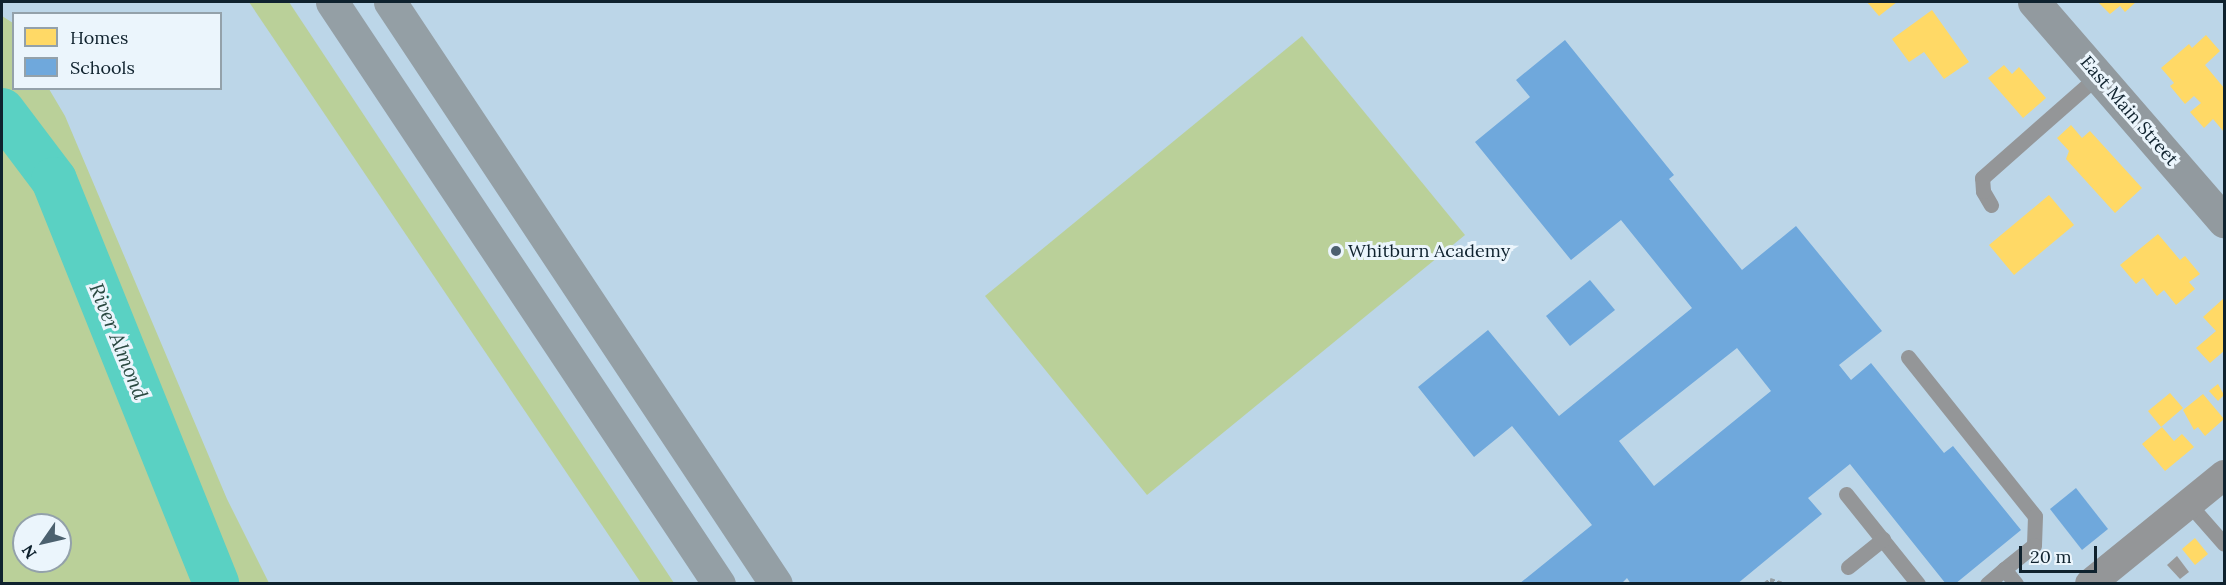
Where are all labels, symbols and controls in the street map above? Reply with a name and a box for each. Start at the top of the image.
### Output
legend [12,12,222,90]
text: Homes [70,26,128,49]
street label: East Main Street [2076,52,2182,170]
text: Schools [70,56,135,79]
place label: Whitburn Academy [1348,240,1510,262]
marker: Whitburn Academy [1329,244,1343,258]
water label: River Almond [85,280,153,402]
north arrow [12,513,72,573]
scale bar [2022,534,2100,572]
text: N [17,541,40,563]
text: 20 m [2030,545,2072,568]

